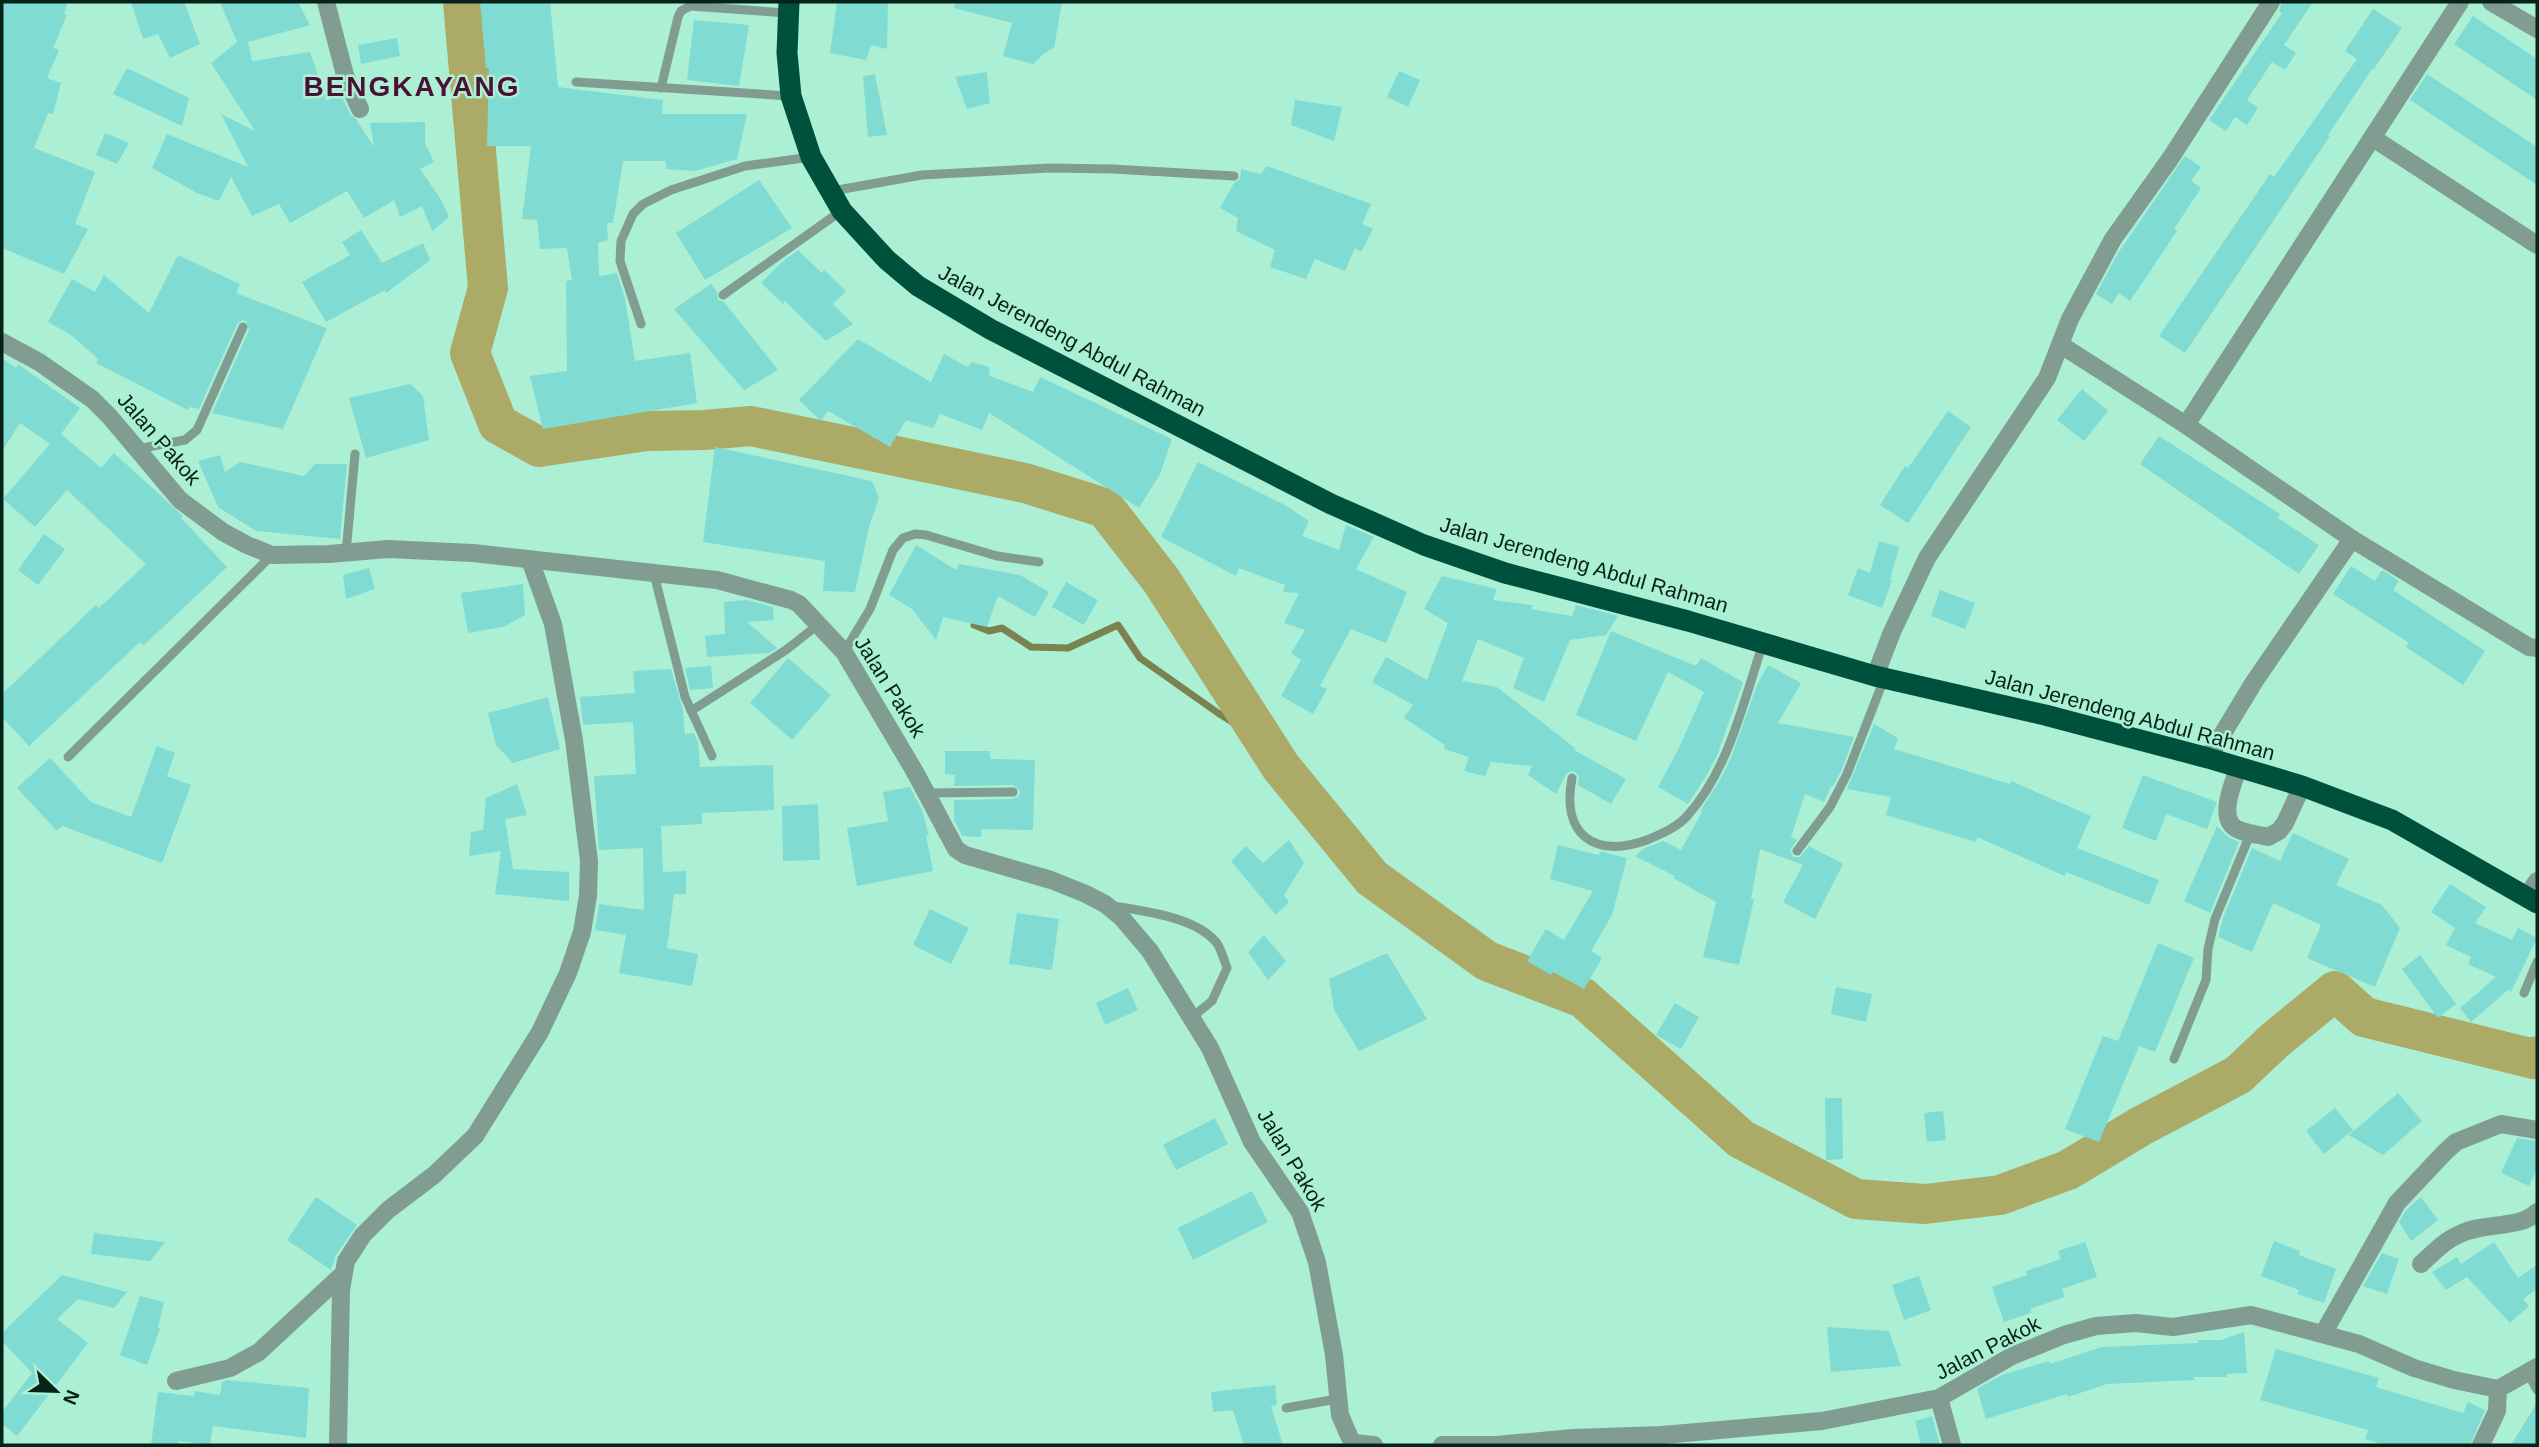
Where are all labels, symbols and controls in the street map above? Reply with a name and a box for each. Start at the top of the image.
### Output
district label: BENGKAYANG [303,71,521,102]
street label: Jalan Jerendeng Abdul Rahman [935,260,1210,421]
street label: Jalan Pakok [113,388,206,490]
street label: Jalan Jerendeng Abdul Rahman [1437,512,1731,617]
street label: Jalan Pakok [850,632,931,742]
street label: Jalan Jerendeng Abdul Rahman [1983,665,2277,764]
street label: Jalan Pakok [1253,1105,1332,1215]
street label: Jalan Pakok [1932,1311,2044,1384]
north arrow [21,1356,91,1426]
text: N [59,1387,84,1408]

